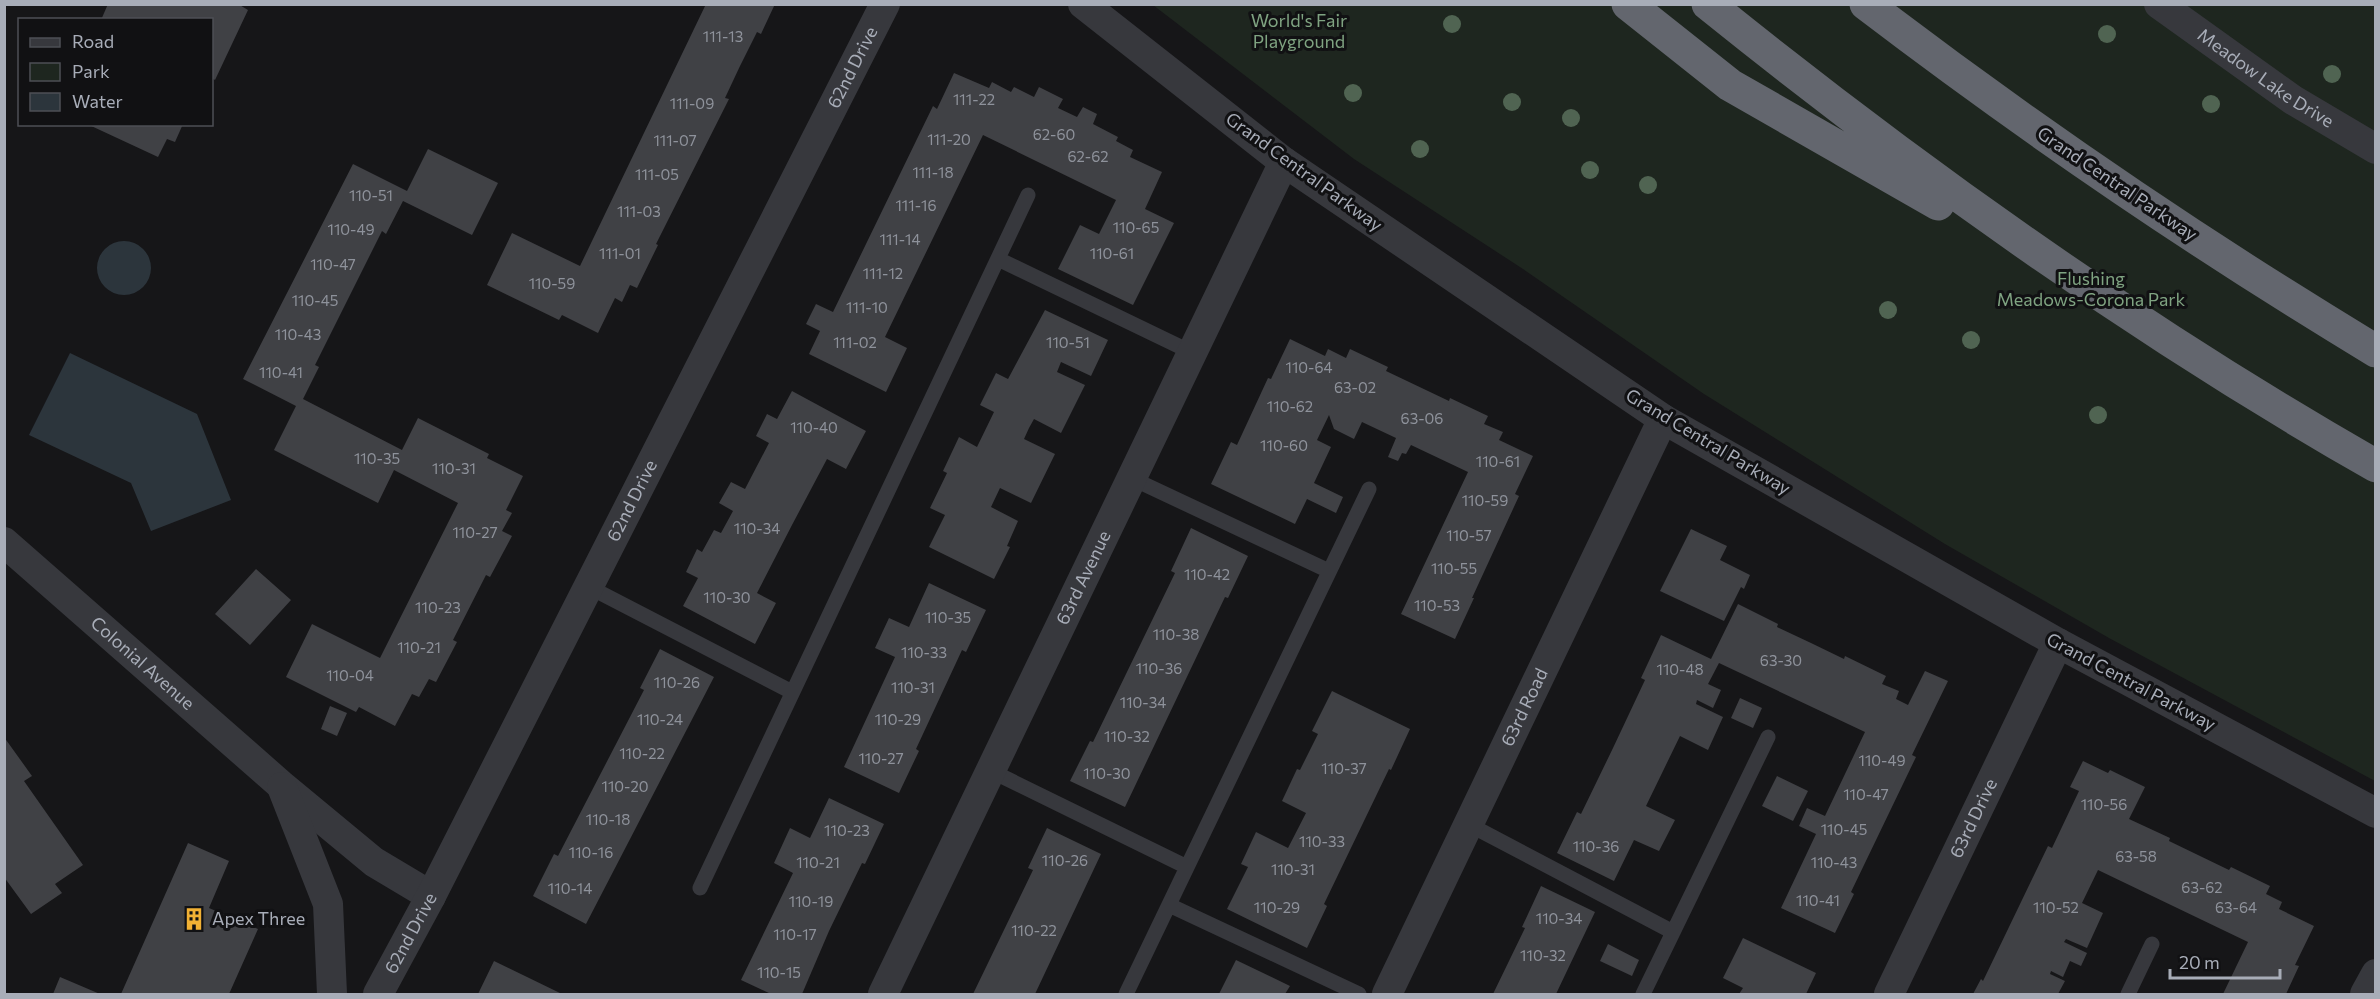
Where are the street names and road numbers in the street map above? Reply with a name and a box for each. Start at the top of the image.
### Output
street label: 62nd Drive [822,23,882,112]
street label: Meadow Lake Drive [2194,23,2338,132]
street label: Grand Central Parkway [1222,107,1387,235]
street label: Grand Central Parkway [2033,121,2202,245]
street label: Grand Central Parkway [1622,383,1795,499]
street label: 62nd Drive [601,456,661,545]
street label: 63rd Avenue [1051,527,1115,628]
street label: Colonial Avenue [87,611,199,714]
street label: Grand Central Parkway [2043,627,2220,735]
street label: 63rd Road [1496,664,1552,750]
street label: 63rd Drive [1944,775,2001,861]
street label: 62nd Drive [379,889,441,977]

